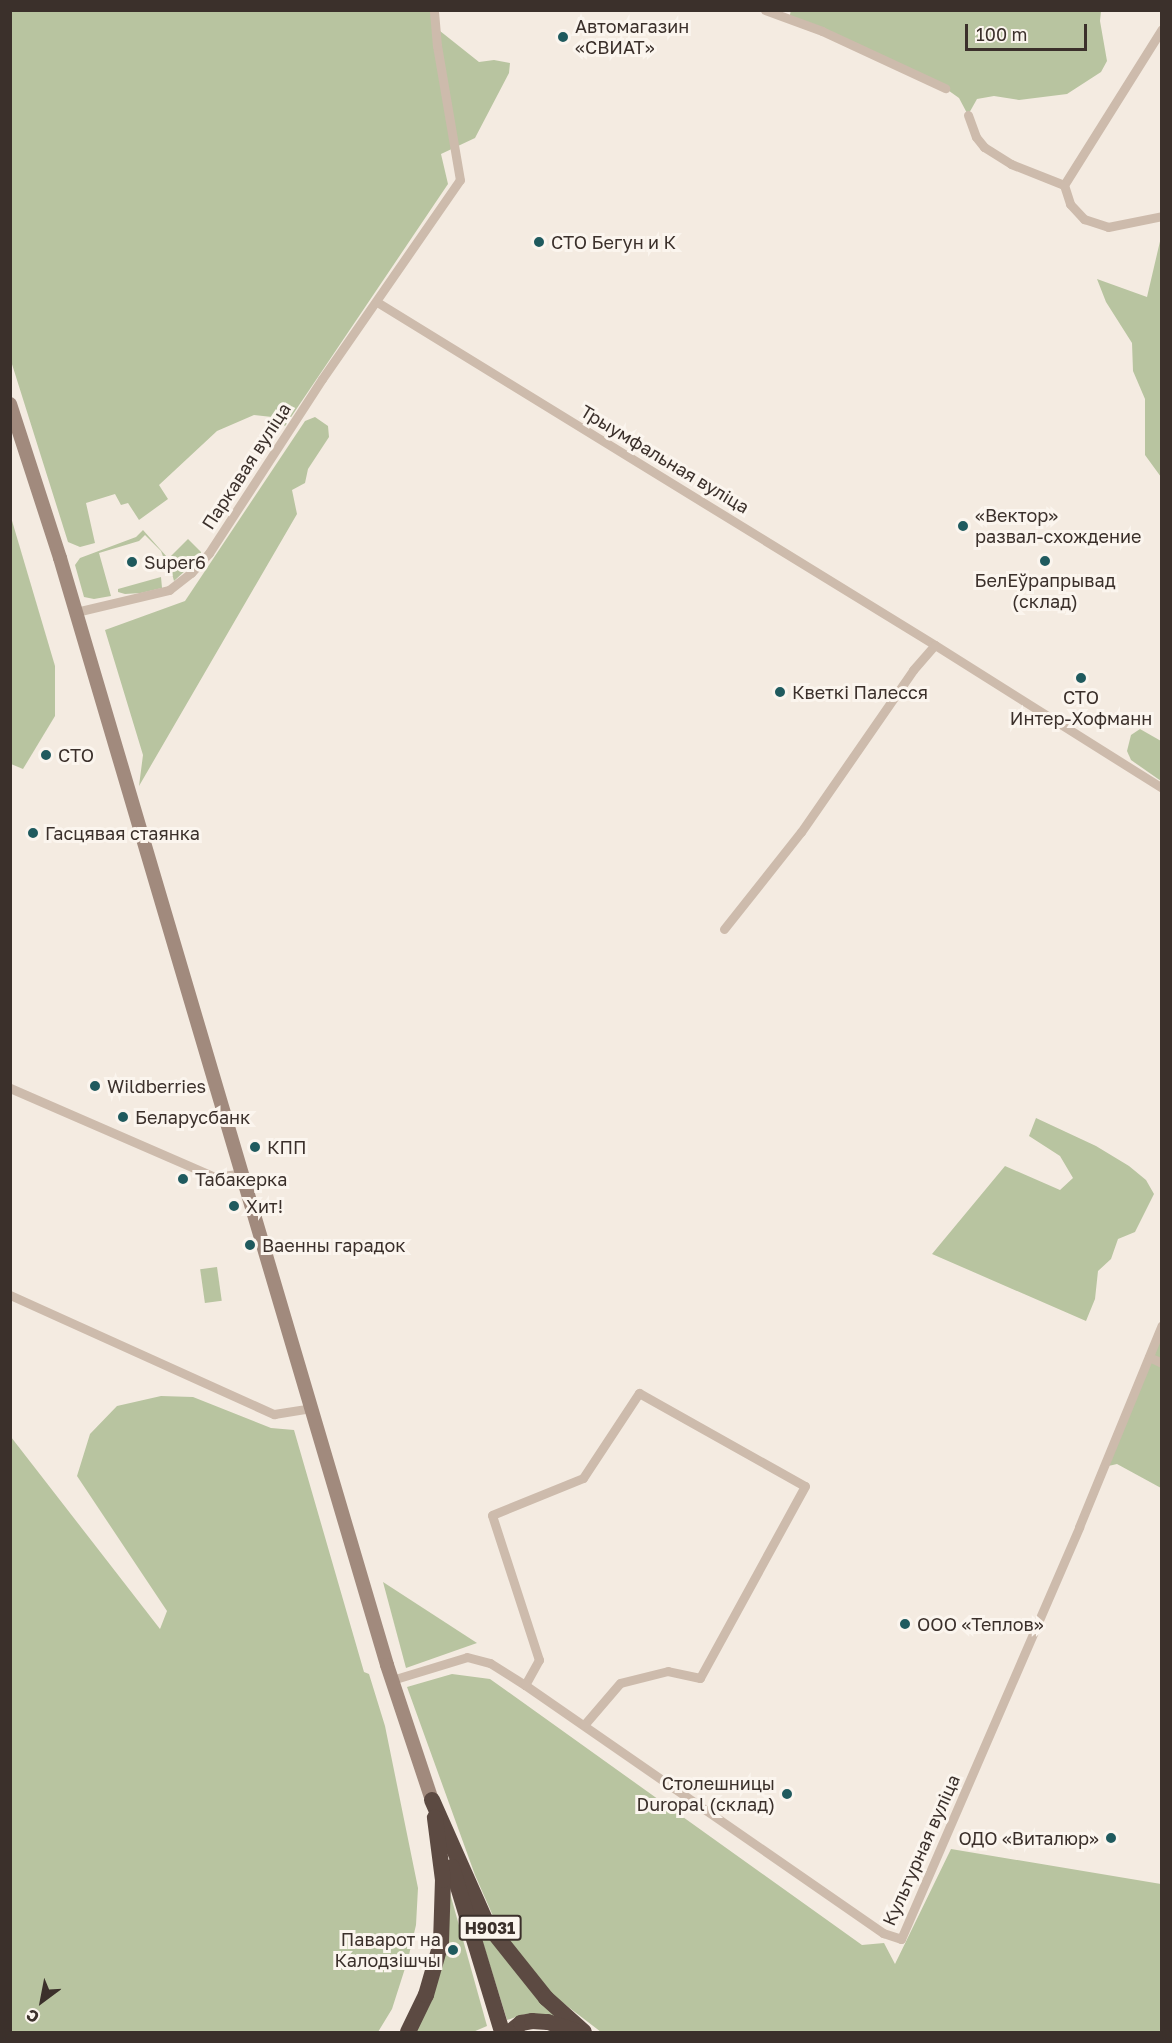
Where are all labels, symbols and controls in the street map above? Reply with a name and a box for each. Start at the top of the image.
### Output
scale bar [968,12,1090,50]
place label: Автомагазин «СВИАТ» [575,16,689,58]
text: 100 m [976,23,1027,45]
marker: Автомагазин «СВИАТ» [556,30,570,44]
place label: СТО Бегун и К [551,231,676,253]
marker: СТО Бегун и К [532,235,546,249]
street label: Паркавая вуліца [197,399,295,533]
street label: Трыумфальная вуліца [577,400,753,518]
place label: «Вектор» развал-схождение [975,505,1141,548]
marker: «Вектор» развал-схождение [956,519,970,533]
place label: Super6 [144,551,206,573]
marker: БелЕўрапрывад (склад) [1038,554,1052,568]
marker: Super6 [125,555,139,569]
place label: БелЕўрапрывад (склад) [974,570,1116,612]
marker: СТО Интер-Хофманн [1074,671,1088,685]
place label: Кветкі Палесся [792,681,928,703]
marker: Кветкі Палесся [773,685,787,699]
place label: СТО Интер-Хофманн [1010,687,1152,730]
place label: СТО [58,744,94,766]
marker: СТО [39,748,53,762]
place label: Гасцявая стаянка [45,822,200,844]
marker: Гасцявая стаянка [26,826,40,840]
place label: Wildberries [107,1075,206,1097]
marker: Wildberries [88,1079,102,1093]
place label: Беларусбанк [135,1106,250,1128]
marker: Беларусбанк [116,1110,130,1124]
place label: КПП [267,1136,307,1158]
marker: КПП [248,1140,262,1154]
place label: Табакерка [195,1168,287,1190]
marker: Табакерка [176,1172,190,1186]
place label: Хит! [246,1195,283,1217]
marker: Хит! [227,1199,241,1213]
place label: Ваенны гарадок [262,1234,406,1256]
marker: Ваенны гарадок [243,1238,257,1252]
place label: ООО «Теплов» [917,1613,1044,1635]
marker: ООО «Теплов» [898,1617,912,1631]
street label: Культурная вуліца [878,1771,964,1929]
place label: Столешницы Duropal (склад) [637,1773,775,1816]
marker: Столешницы Duropal (склад) [780,1787,794,1801]
place label: ОДО «Виталюр» [958,1827,1099,1849]
marker: ОДО «Виталюр» [1104,1831,1118,1845]
road number: Н9031 [458,1915,522,1941]
place label: Паварот на Калодзішчы [334,1929,441,1972]
marker: Паварот на Калодзішчы [446,1943,460,1957]
north arrow [12,1971,72,2031]
text: С [22,2005,43,2028]

